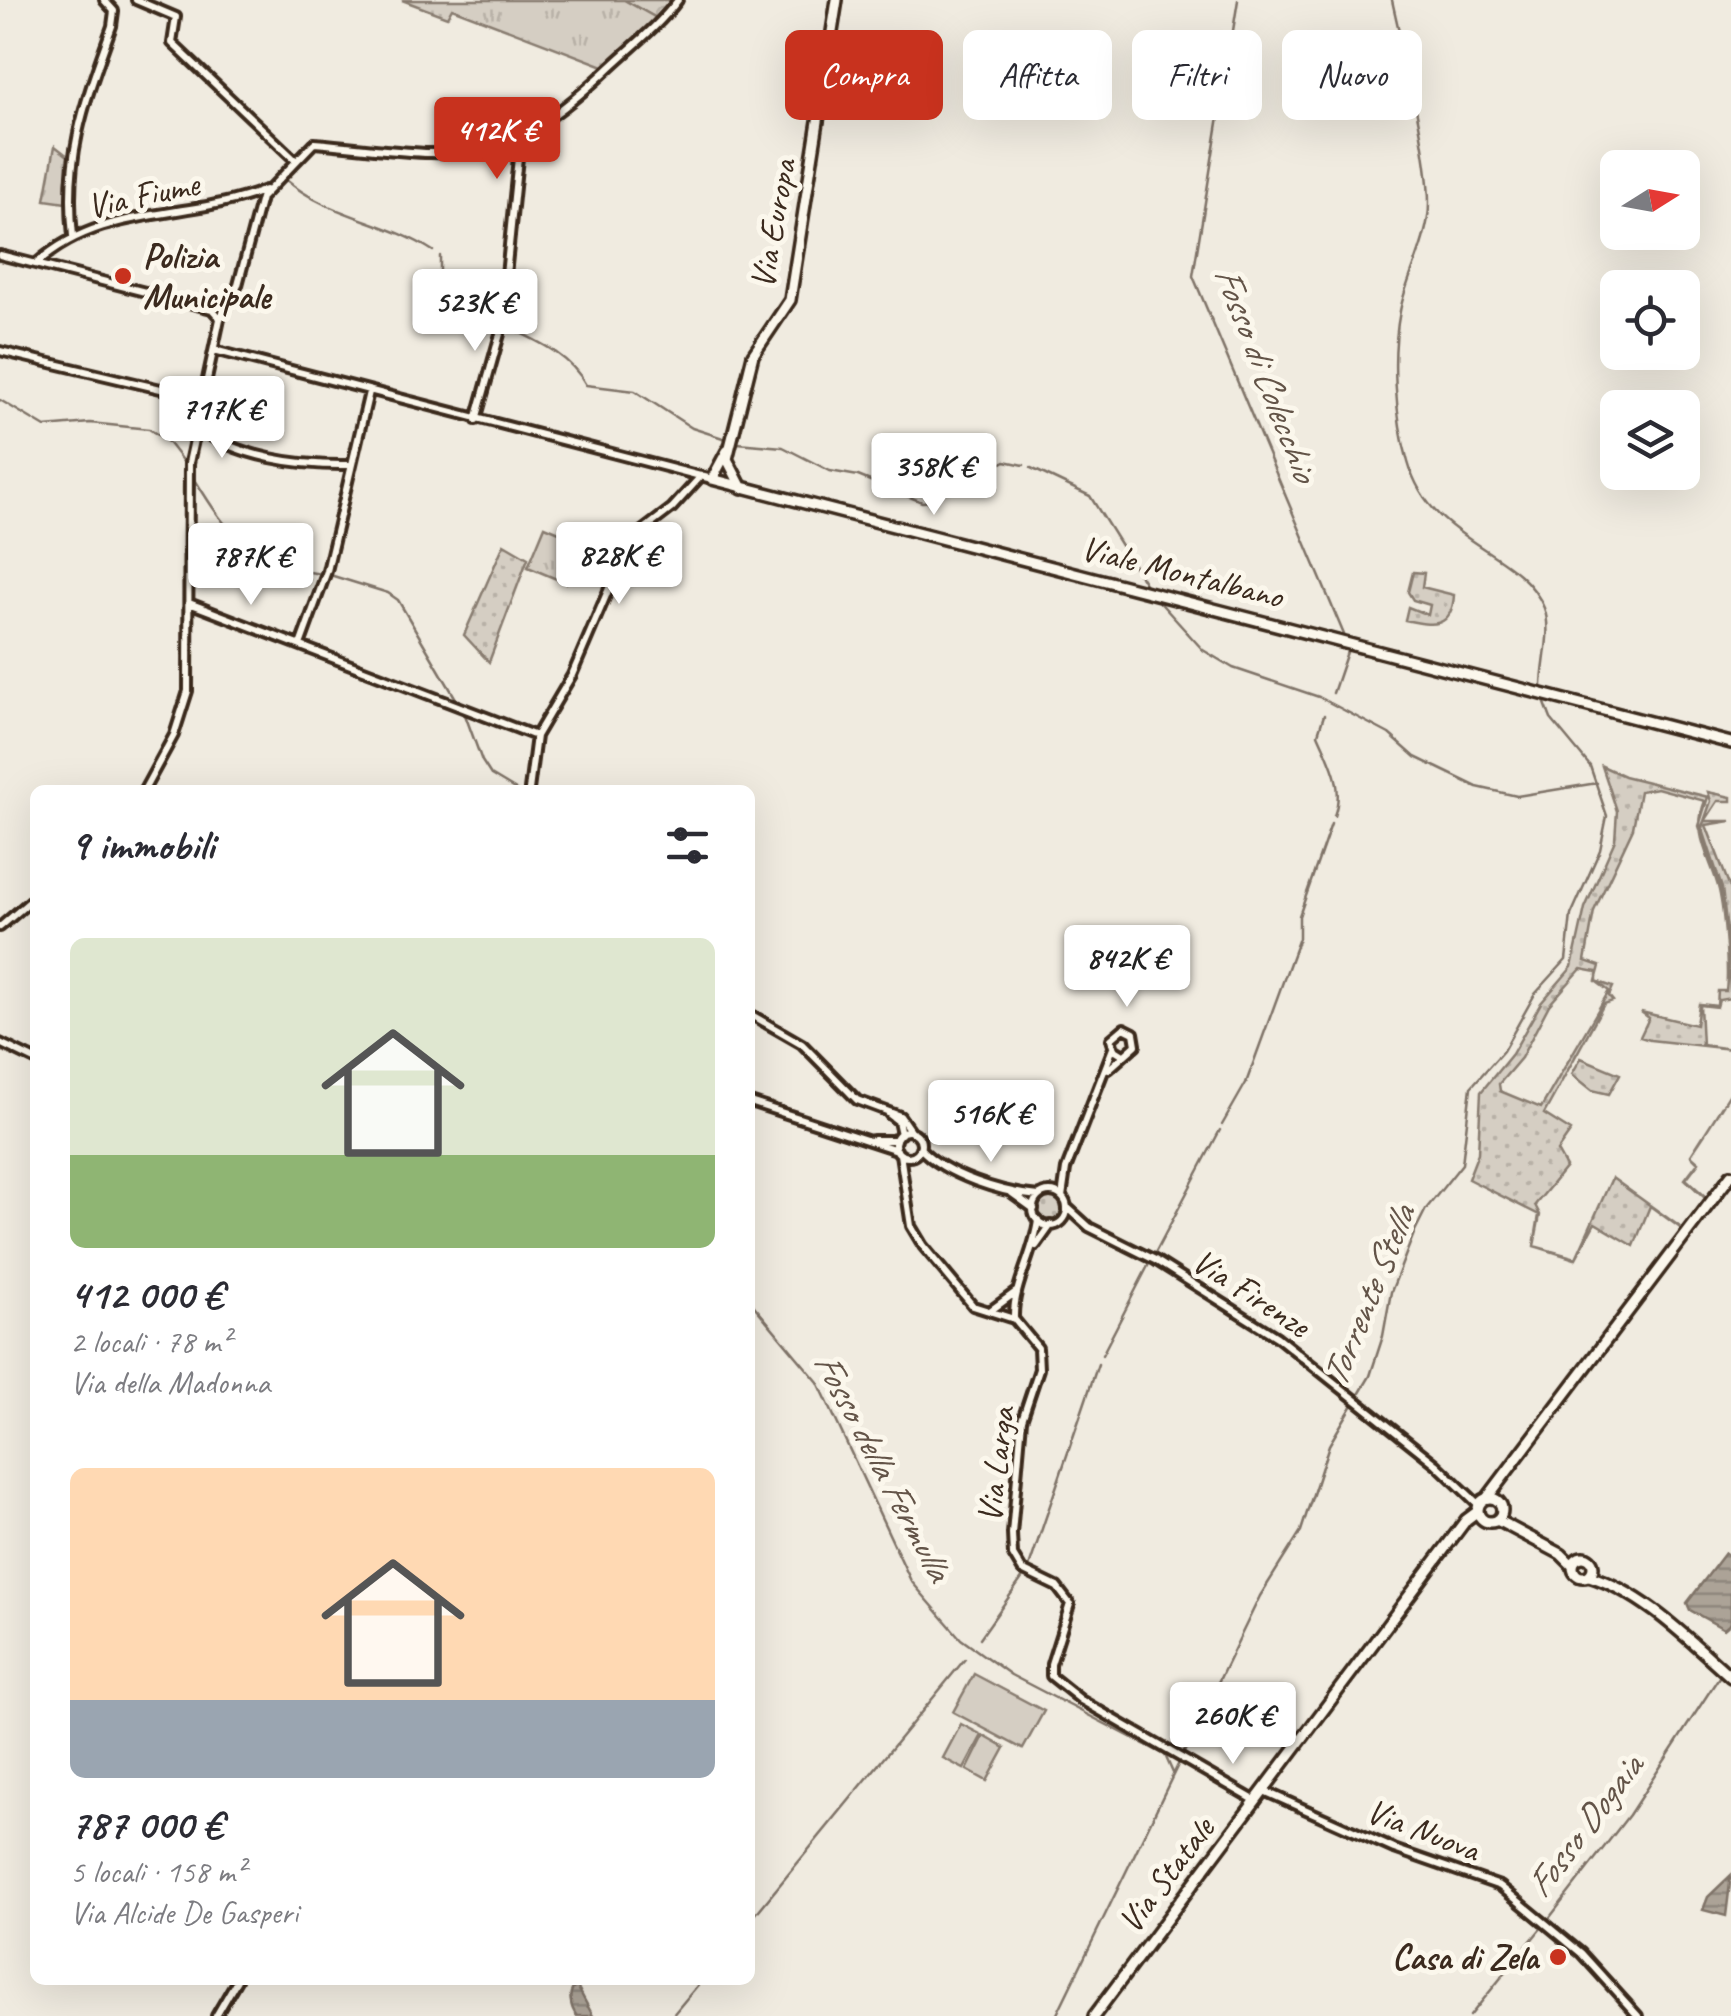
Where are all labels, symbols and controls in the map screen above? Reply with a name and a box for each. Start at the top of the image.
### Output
chip: Compra [785,30,943,120]
chip: Affitta [963,30,1112,120]
chip: Filtri [1132,30,1262,120]
chip: Nuovo [1282,30,1422,120]
pin: 412K € [416,97,578,182]
text: 412K € [456,109,538,150]
north arrow [1600,150,1700,250]
map controls [1600,150,1700,490]
street label: Via Europa [740,154,807,292]
street label: Via Fiume [83,161,205,229]
place label: Polizia Municipale [143,234,273,319]
water label: Fosso di Colecchio [1204,259,1330,491]
marker: Polizia Municipale [112,265,134,287]
pin: 523K € [394,269,556,354]
button: locate [1600,270,1700,370]
text: 523K € [434,281,516,322]
pin: 717K € [141,376,303,461]
text: 717K € [181,388,263,429]
button: layers [1600,390,1700,490]
pin: 358K € [853,433,1015,518]
text: 358K € [893,445,975,486]
pin: 828K € [538,522,700,607]
pin: 787K € [170,523,332,608]
street label: Viale Montalbano [1077,525,1289,619]
text: 828K € [578,534,660,575]
text: 787K € [210,535,292,576]
icon: filters [660,818,715,873]
text: 9 immobili [70,819,214,872]
pin: 842K € [1046,925,1208,1010]
text: 842K € [1086,937,1168,978]
icon: home [303,1003,483,1183]
pin: 516K € [910,1080,1072,1165]
text: 516K € [950,1092,1032,1133]
water label: Torrente Stella [1311,1196,1427,1393]
street label: Via Firenze [1184,1238,1320,1349]
text: 412 000 € [70,1268,223,1321]
text: 2 locali · 78 m² [70,1321,230,1362]
water label: Fosso della Fermulla [803,1344,964,1591]
text: Via della Madonna [70,1362,270,1403]
street label: Via Larga [967,1402,1026,1525]
icon: home [303,1533,483,1713]
pin: 260K € [1152,1682,1314,1767]
text: 260K € [1192,1694,1274,1735]
water label: Fosso Dogaia [1515,1742,1656,1907]
street label: Via Nuova [1360,1788,1488,1873]
text: 787 000 € [70,1798,222,1851]
street label: Via Statale [1108,1806,1226,1942]
text: 5 locali · 158 m² [70,1851,245,1892]
text: Via Alcide De Gasperi [70,1892,298,1933]
place label: Casa di Zela [1392,1935,1541,1980]
marker: Casa di Zela [1547,1946,1569,1968]

